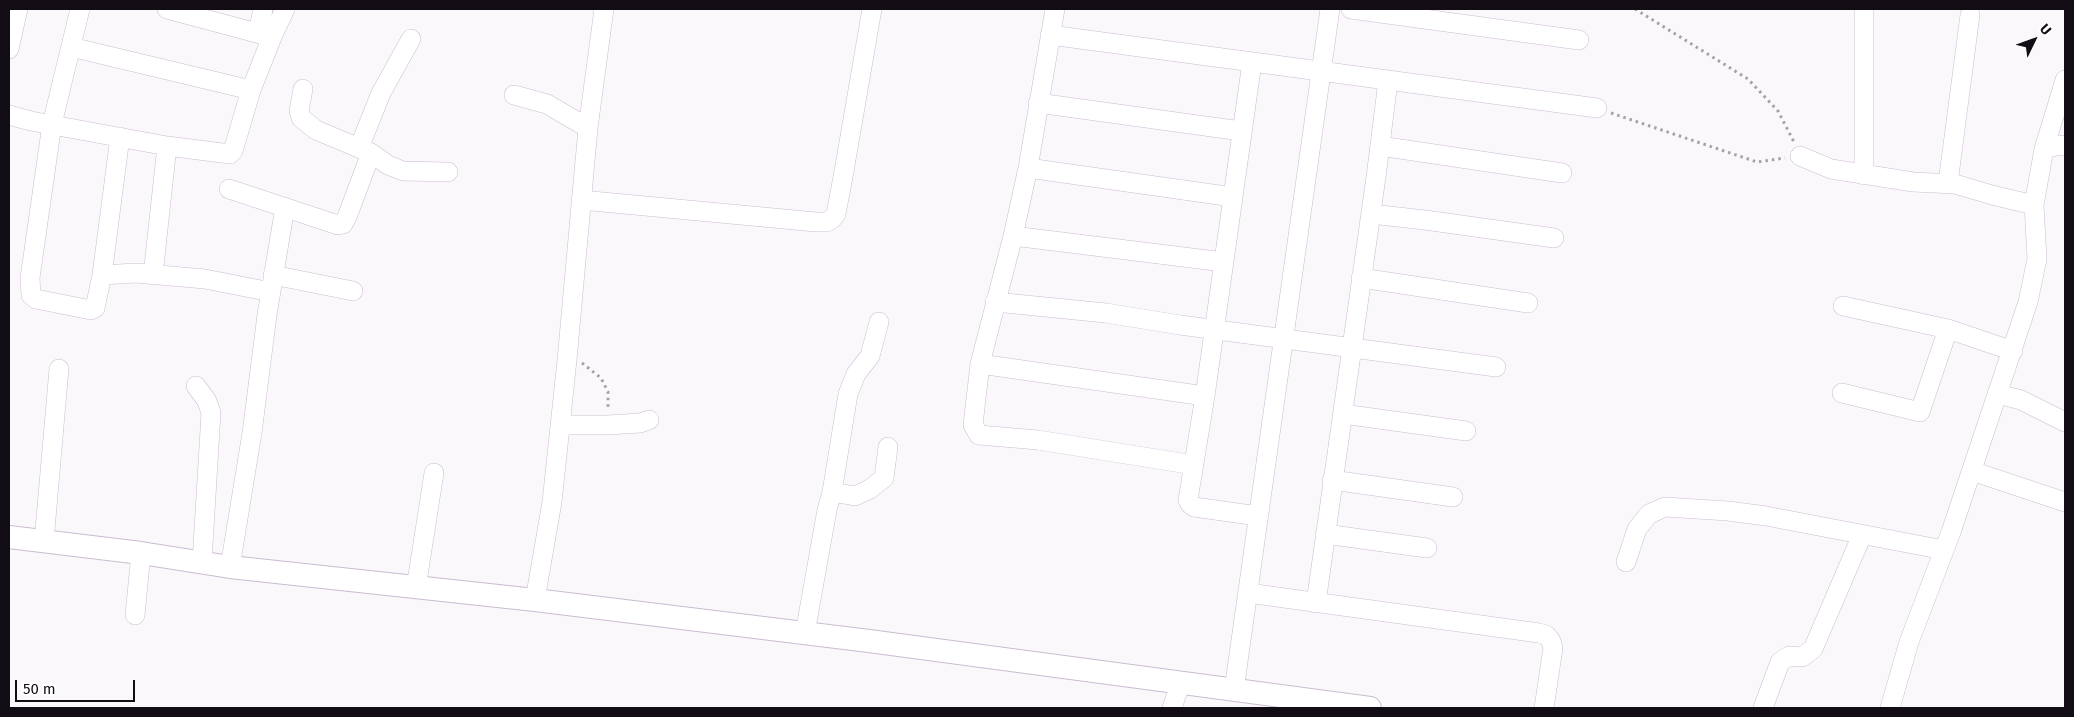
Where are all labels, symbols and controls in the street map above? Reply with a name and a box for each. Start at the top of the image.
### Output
north arrow [2009,15,2059,65]
text: U [2036,21,2055,39]
scale bar [18,670,138,702]
text: 50 m [23,680,56,698]

